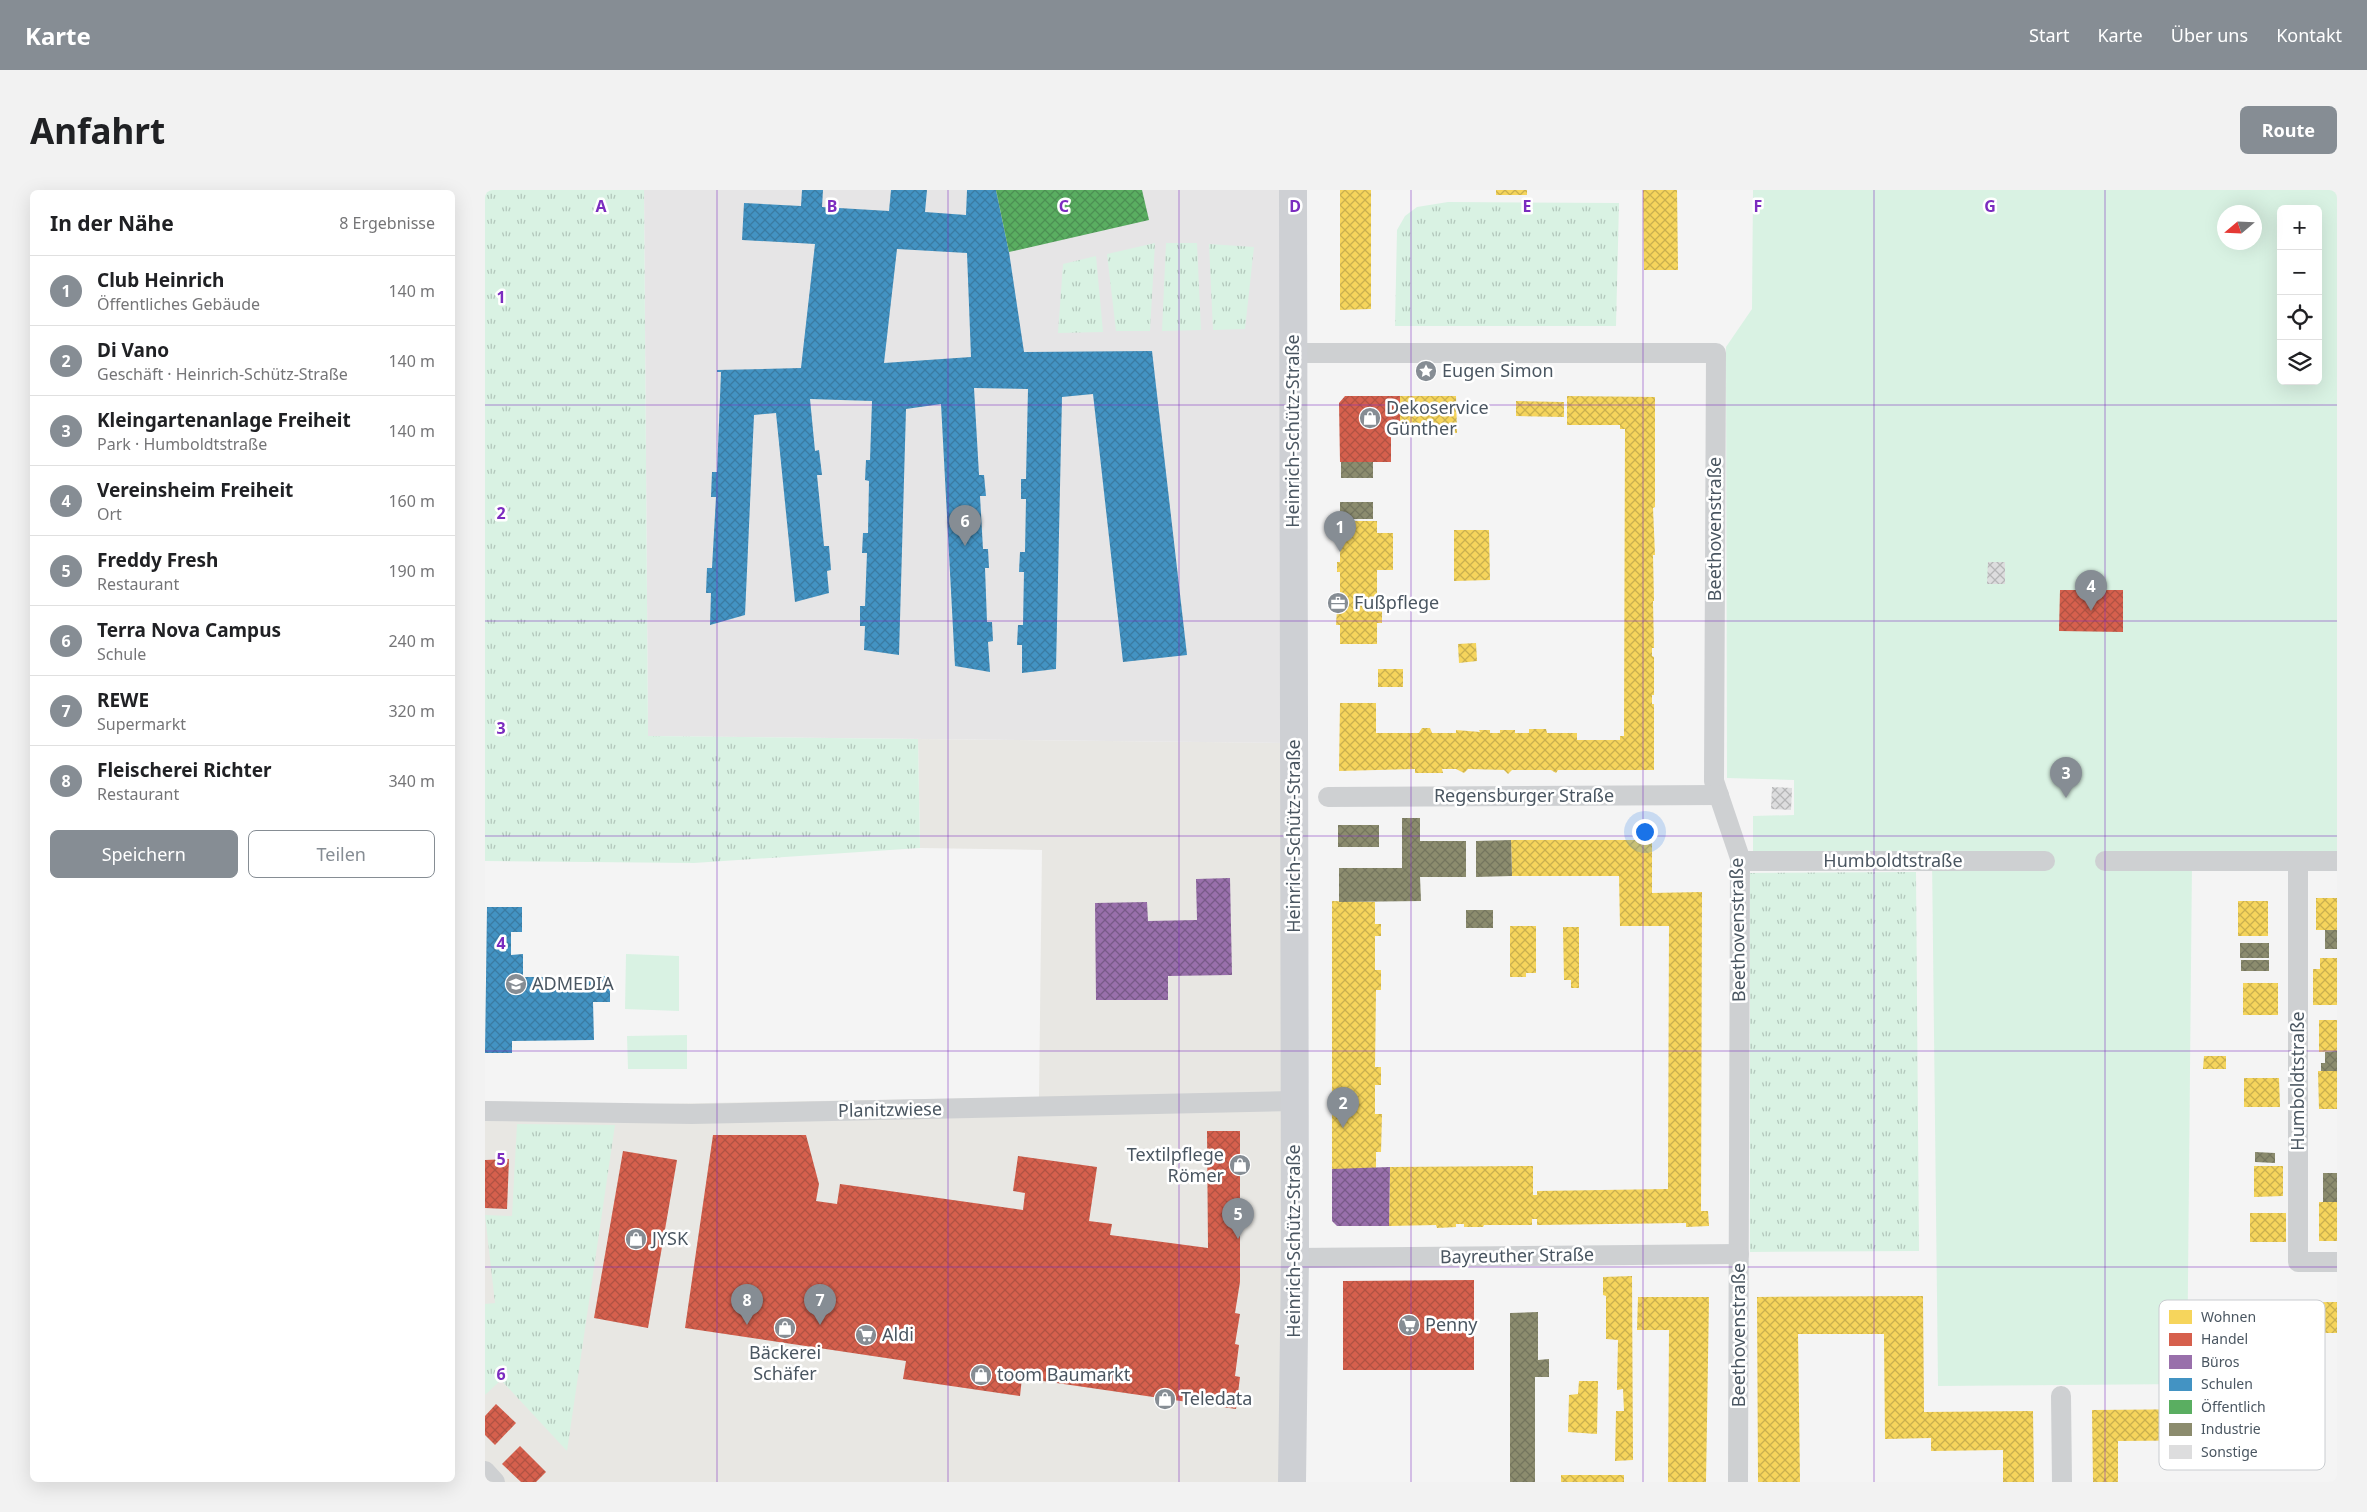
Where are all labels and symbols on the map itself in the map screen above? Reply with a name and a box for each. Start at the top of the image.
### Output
text: A [595,195,607,217]
text: B [827,195,837,217]
text: C [1059,195,1069,217]
text: D [1289,195,1301,217]
text: E [1523,195,1532,217]
text: F [1754,195,1762,217]
text: G [1984,195,1996,217]
north arrow [2217,205,2262,250]
text: 1 [496,286,506,308]
street label: Heinrich-Schütz-Straße [1280,334,1304,528]
place label: Eugen Simon [1442,358,1554,382]
place icon: Eugen Simon [1414,359,1438,383]
place label: Dekoservice Günther [1386,395,1489,440]
shop icon: Dekoservice Günther [1358,406,1382,430]
street label: Beethovenstraße [1702,457,1726,601]
text: 2 [496,502,506,524]
pin: 6 [949,505,981,546]
pin: 1 [1324,511,1356,552]
pin: 4 [2075,570,2107,611]
place label: Fußpflege [1354,590,1439,614]
office icon: Fußpflege [1326,591,1350,615]
text: 3 [496,717,506,739]
street label: Heinrich-Schütz-Straße [1281,739,1305,933]
pin: 3 [2050,757,2082,798]
street label: Regensburger Straße [1434,783,1614,807]
your location [1632,819,1658,845]
street label: Humboldtstraße [1823,848,1963,872]
street label: Beethovenstraße [1724,858,1750,1002]
text: 4 [496,932,506,954]
place label: ADMEDIA [532,971,614,995]
school or university icon: ADMEDIA [504,972,528,996]
street label: Humboldtstraße [2285,1011,2309,1151]
pin: 2 [1327,1087,1359,1128]
street label: Planitzwiese [838,1096,942,1122]
place label: Textilpflege Römer [1127,1142,1225,1187]
street label: Heinrich-Schütz-Straße [1281,1144,1305,1338]
text: 5 [496,1148,506,1170]
shop icon: Textilpflege Römer [1228,1153,1252,1177]
pin: 5 [1222,1198,1254,1239]
place label: JYSK [650,1226,689,1250]
shop icon: JYSK [624,1227,648,1251]
street label: Bayreuther Straße [1440,1242,1594,1268]
street label: Beethovenstraße [1726,1263,1750,1407]
pin: 8 [731,1284,763,1325]
pin: 7 [804,1284,836,1325]
legend [2159,1300,2325,1470]
text: Wohnen [2201,1307,2256,1326]
place label: Penny [1425,1312,1478,1336]
supermarket icon: Penny [1397,1313,1421,1337]
shop icon: Bäckerei Schäfer [773,1316,797,1340]
place label: Aldi [882,1322,914,1346]
supermarket icon: Aldi [854,1323,878,1347]
text: Handel [2201,1329,2248,1348]
place label: Bäckerei Schäfer [749,1340,821,1385]
text: Büros [2201,1352,2240,1371]
place label: toom Baumarkt [997,1362,1131,1386]
text: 6 [496,1363,506,1385]
shop icon: toom Baumarkt [969,1363,993,1387]
text: Schulen [2201,1374,2253,1393]
place label: Teledata [1181,1386,1252,1410]
shop icon: Teledata [1153,1387,1177,1411]
text: Öffentlich [2201,1397,2266,1416]
text: Industrie [2201,1419,2261,1438]
text: Sonstige [2201,1442,2258,1461]

